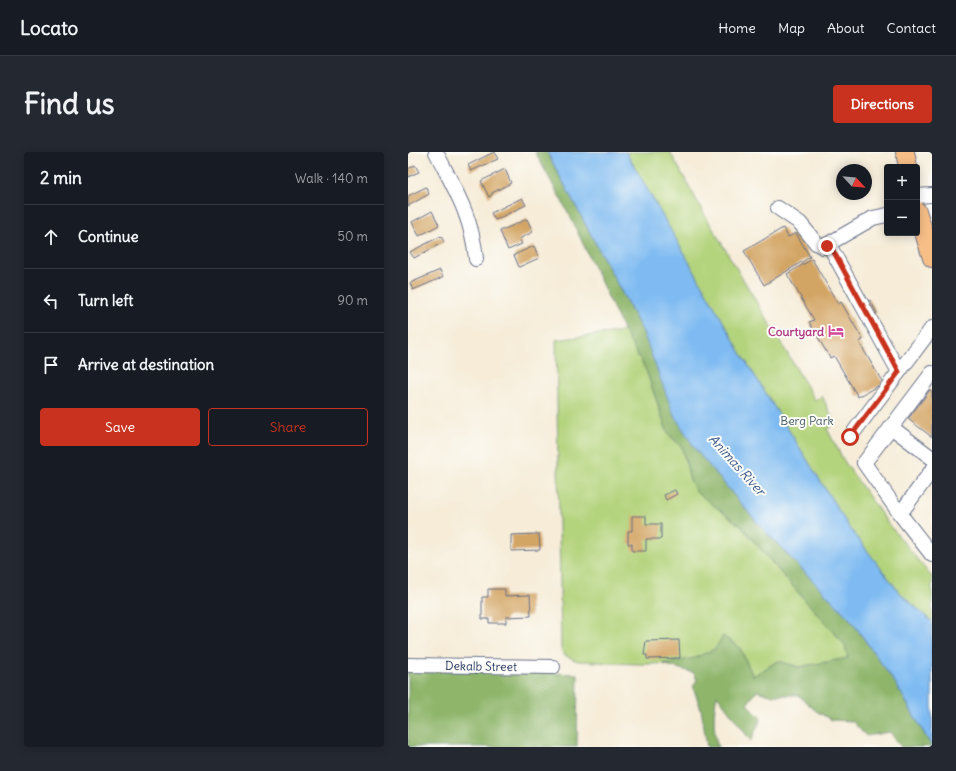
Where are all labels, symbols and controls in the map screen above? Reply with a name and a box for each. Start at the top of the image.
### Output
text: Locato [20,16,78,40]
text: Home [718,19,756,37]
text: Map [778,19,805,37]
text: About [827,19,865,37]
text: Contact [887,19,936,37]
button: Directions [833,85,932,123]
text: Find us [24,86,115,122]
north arrow [836,164,872,200]
map controls [884,164,920,236]
button: + [884,164,920,200]
text: 2 min [40,167,82,189]
text: Walk · 140 m [295,170,368,187]
button: − [884,200,920,236]
icon: ahead [40,226,62,248]
text: Continue [78,227,139,246]
text: 50 m [337,228,368,245]
route end [818,237,836,255]
icon: left [40,290,62,312]
text: Turn left [78,291,133,310]
text: 90 m [337,292,368,309]
hotel icon: Courtyard [827,322,845,340]
place label: Courtyard [768,324,824,340]
icon: arrive [40,354,62,376]
text: Arrive at destination [78,355,214,374]
button: Save [40,408,200,446]
button: Share [208,408,368,446]
park label: Berg Park [780,413,834,428]
route start [841,428,859,446]
water label: Animas River [705,431,770,500]
street label: Dekalb Street [445,658,517,674]

